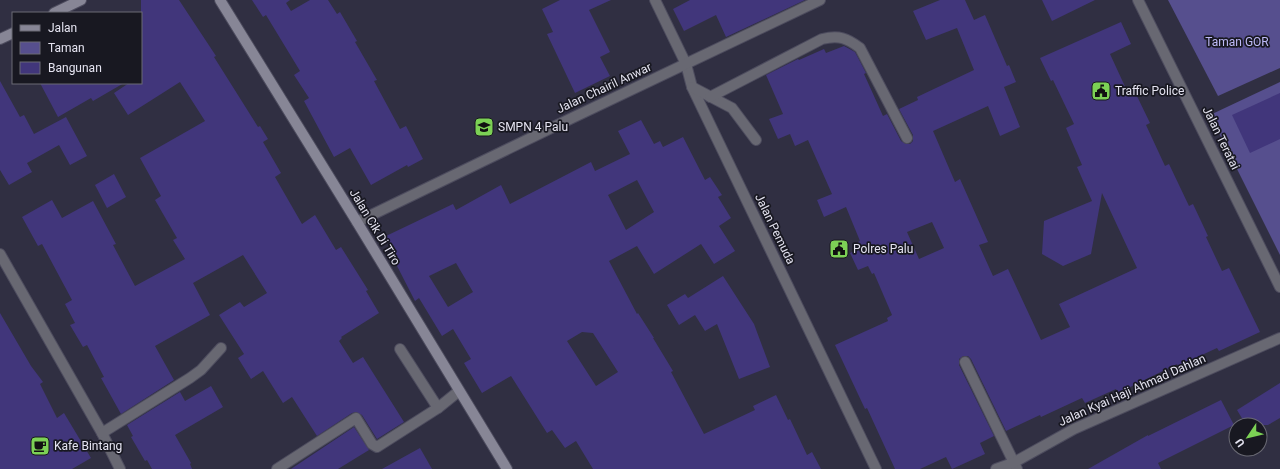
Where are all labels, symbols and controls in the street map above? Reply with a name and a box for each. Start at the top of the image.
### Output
legend [12,12,142,84]
text: Jalan [48,21,77,35]
park label: Taman GOR [1205,35,1269,49]
text: Taman [48,41,85,55]
street label: Jalan Chairil Anwar [554,60,654,116]
text: Bangunan [48,61,102,75]
public building icon: Traffic Police [1090,80,1112,102]
place label: Traffic Police [1115,84,1184,98]
street label: Jalan Teratai [1200,104,1242,172]
school or university icon: SMPN 4 Palu [473,116,495,138]
place label: SMPN 4 Palu [498,120,568,134]
street label: Jalan Cik Di Tiro [347,186,403,268]
street label: Jalan Pemuda [752,192,798,266]
public building icon: Polres Palu [828,238,850,260]
place label: Polres Palu [853,242,913,256]
street label: Jalan Kyai Haji Ahmad Dahlan [1056,351,1208,429]
north arrow [1228,417,1268,457]
cafe icon: Kafe Bintang [29,435,51,457]
text: U [1233,436,1248,449]
place label: Kafe Bintang [54,439,122,453]

